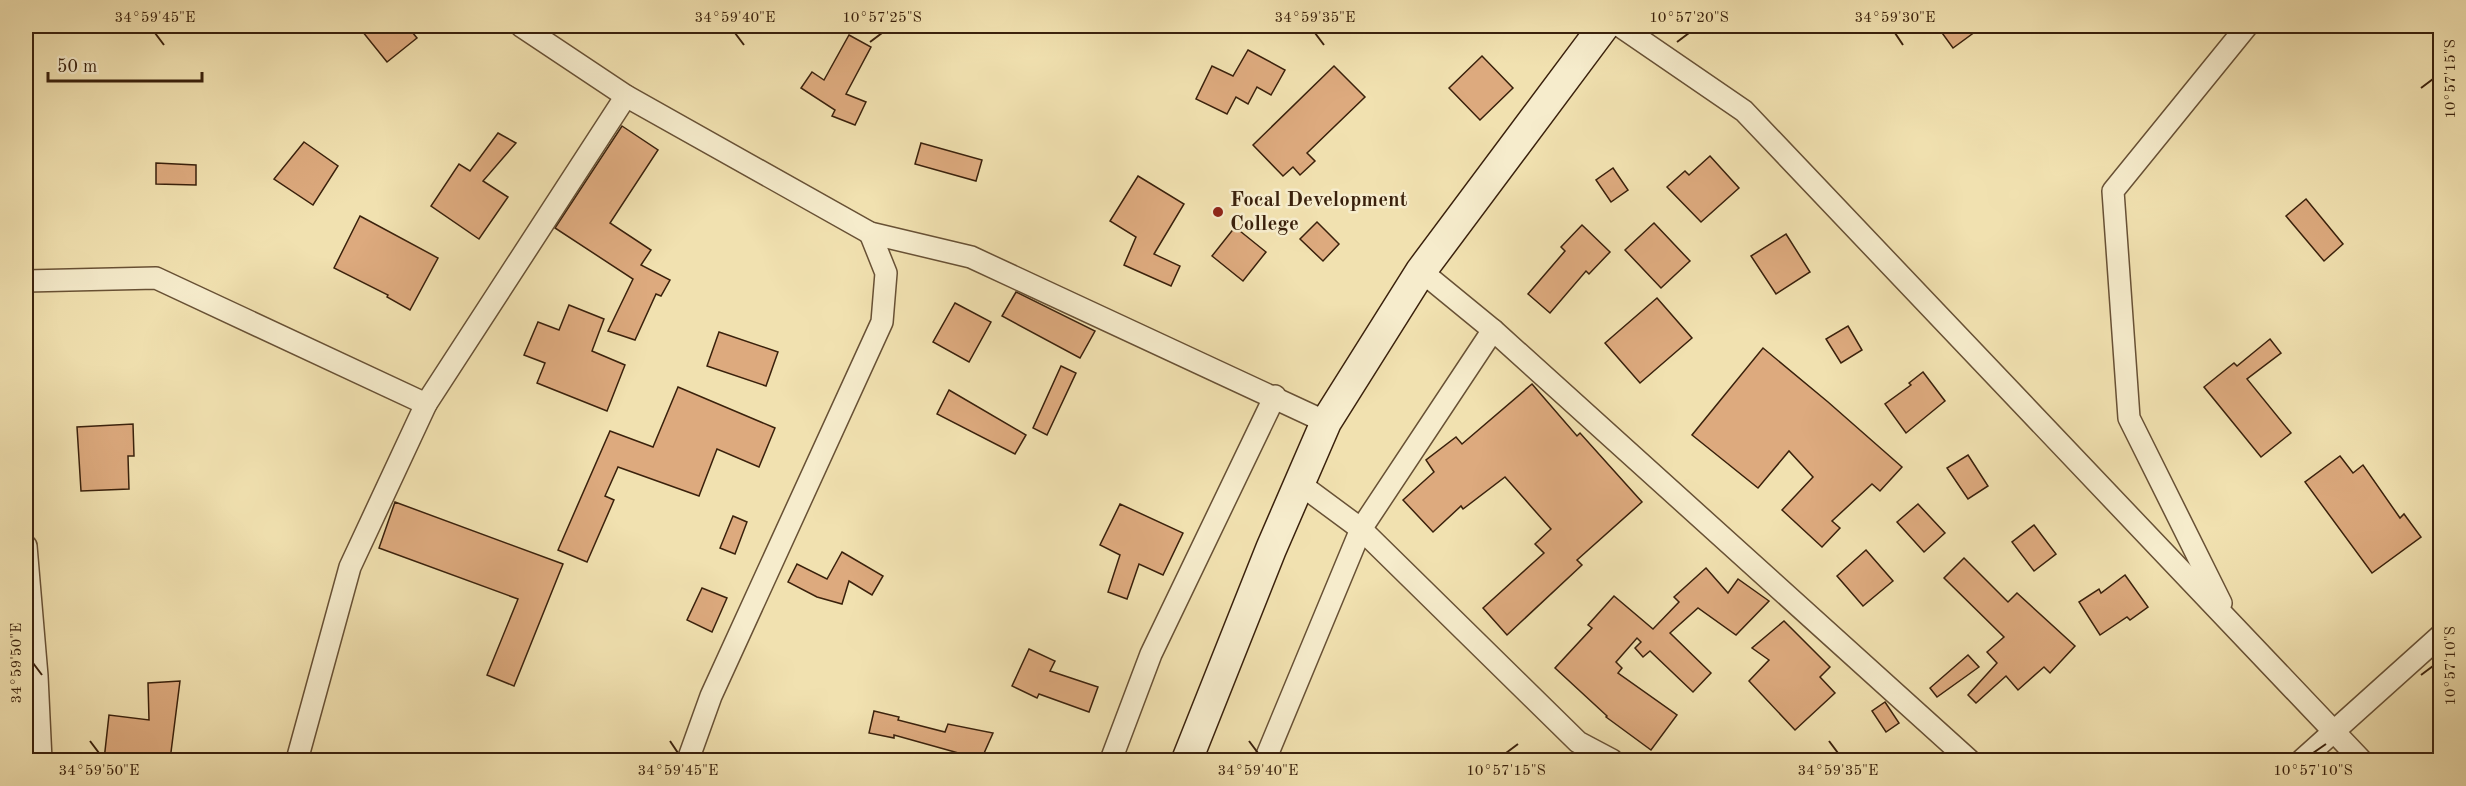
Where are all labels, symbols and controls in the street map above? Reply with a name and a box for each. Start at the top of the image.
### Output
text: 34°59'45"E [115,11,195,26]
text: 34°59'40"E [695,11,775,26]
text: 10°57'25"S [842,11,922,26]
text: 34°59'35"E [1275,11,1355,26]
text: 10°57'20"S [1649,11,1729,26]
text: 34°59'30"E [1855,11,1935,26]
text: 10°57'15"S [2444,39,2459,119]
scale bar [48,45,202,83]
text: 50 m [57,58,97,76]
place label: Focal Development College [1230,190,1408,235]
marker: Focal Development College [1211,205,1225,219]
text: 34°59'50"E [10,623,25,703]
text: 10°57'10"S [2444,626,2459,706]
text: 34°59'50"E [59,764,139,779]
text: 34°59'45"E [638,764,718,779]
text: 34°59'40"E [1218,764,1298,779]
text: 10°57'15"S [1466,764,1546,779]
text: 34°59'35"E [1798,764,1878,779]
text: 10°57'10"S [2273,764,2353,779]

